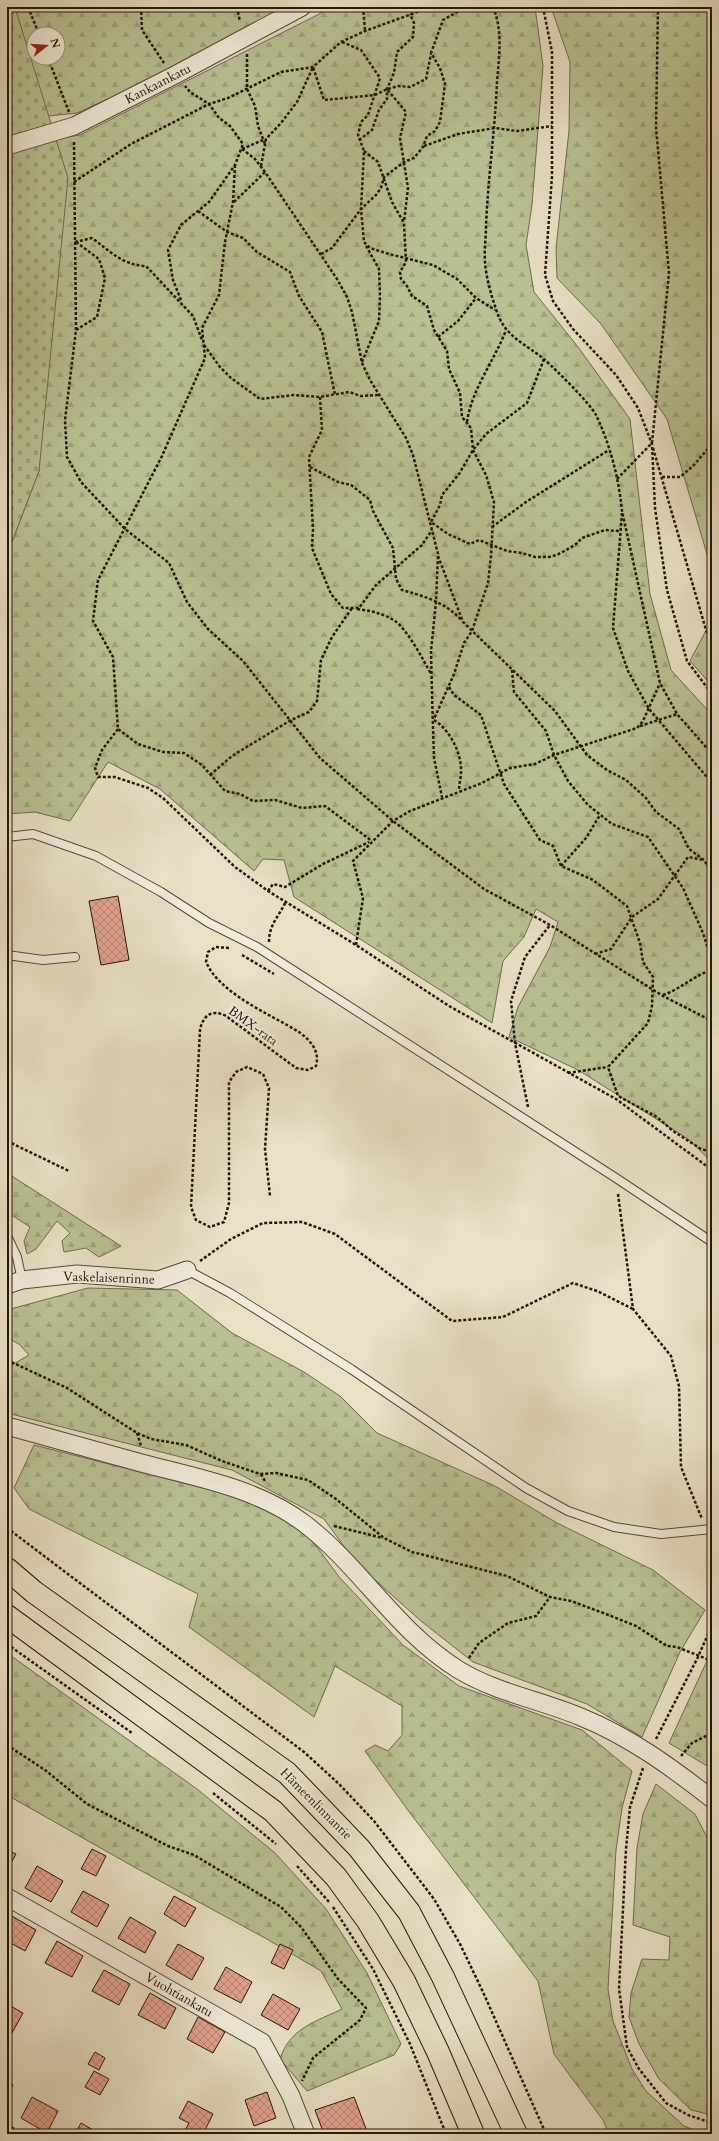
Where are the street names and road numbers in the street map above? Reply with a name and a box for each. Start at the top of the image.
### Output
street label: Kankaankatu [122,60,194,108]
street label: BMX-rata [225,1002,282,1050]
street label: Vaskelaisenrinne [63,1267,155,1289]
street label: Hämeenlinnantie [276,1764,356,1844]
street label: Vuohtiankatu [142,1968,216,2022]

